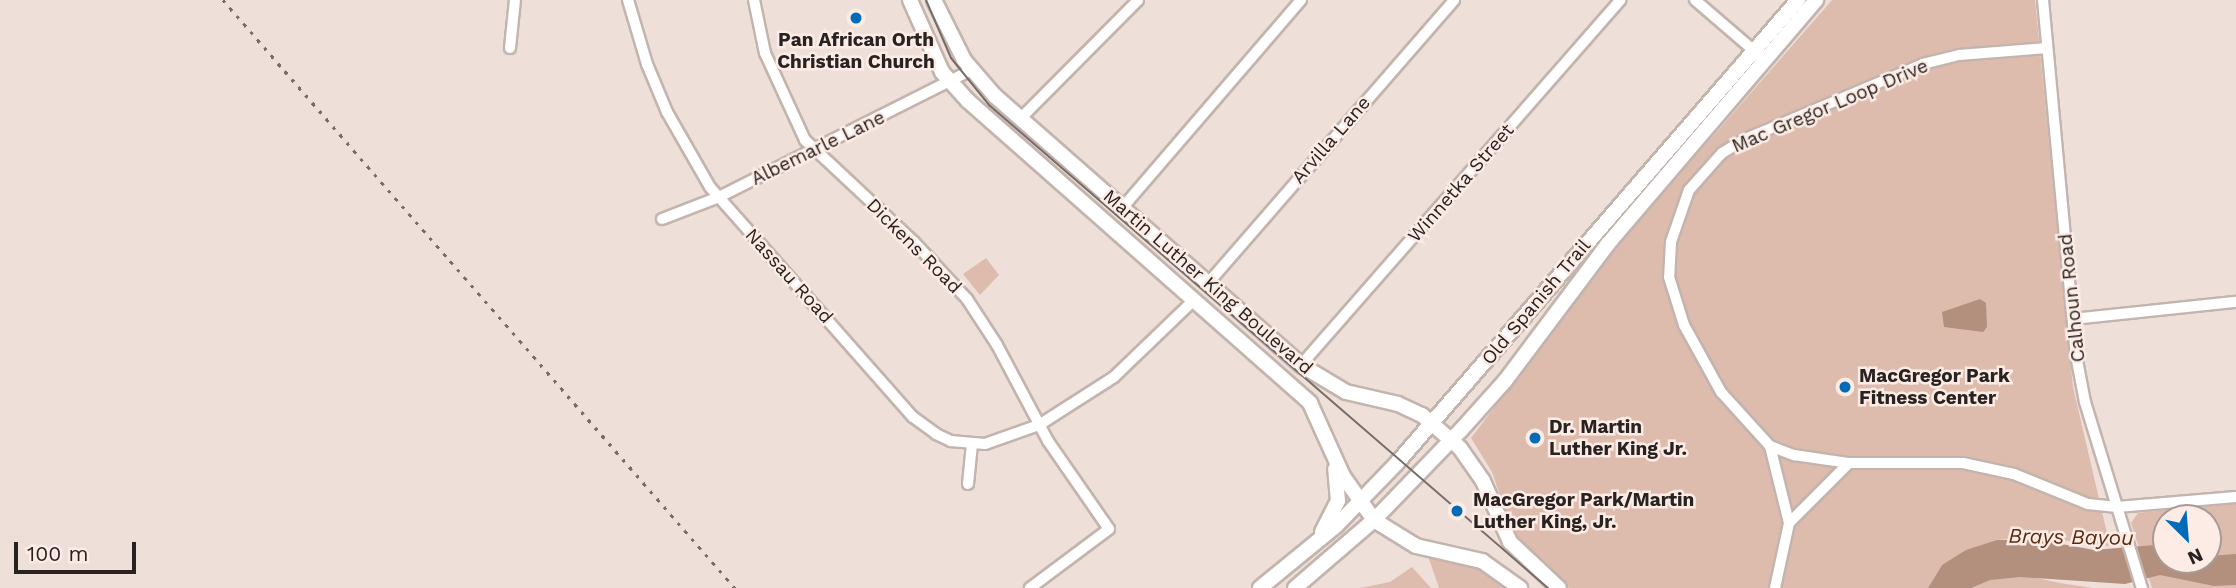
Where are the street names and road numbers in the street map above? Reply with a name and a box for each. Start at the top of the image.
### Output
street label: Mac Gregor Loop Drive [1728,54,1932,158]
street label: Arvilla Lane [1287,91,1375,189]
street label: Albemarle Lane [747,106,889,190]
street label: Winnetka Street [1403,119,1519,247]
street label: Martin Luther King Boulevard [1098,185,1318,379]
street label: Dickens Road [862,194,966,298]
street label: Nassau Road [740,224,838,328]
street label: Calhoun Road [2054,233,2090,363]
street label: Old Spanish Trail [1477,234,1595,370]

